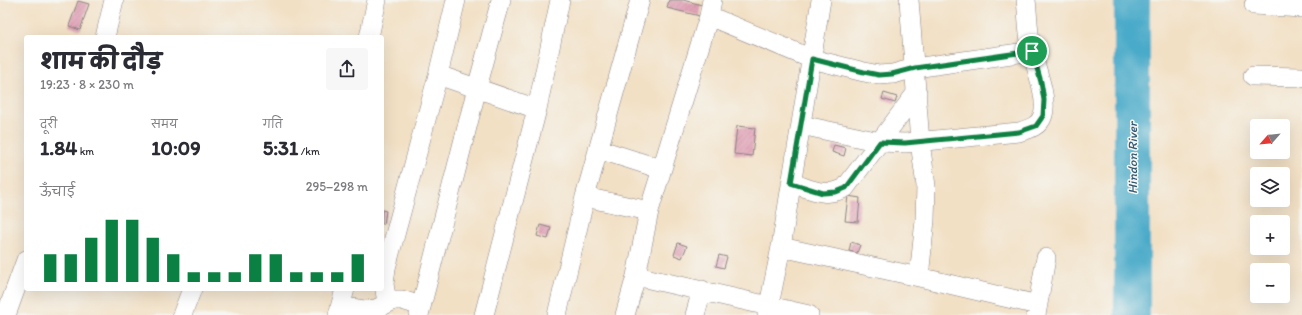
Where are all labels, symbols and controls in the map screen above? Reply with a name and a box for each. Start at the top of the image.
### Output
pin [1015,34,1049,68]
icon: arrive [1021,40,1043,62]
text: शाम की दौड़ [40,48,162,75]
button: share [326,48,368,90]
text: 19:23 · 8 × 230 m [40,77,134,92]
text: दूरी [40,118,57,131]
text: समय [151,118,178,131]
text: गति [263,118,283,131]
north arrow [1250,119,1290,159]
map controls [1250,119,1290,303]
water label: Hindon River [1125,120,1140,194]
text: 1.84 [40,136,77,160]
text: 10:09 [151,136,201,160]
text: 5:31 [263,136,298,160]
text: km [77,145,94,158]
text: /km [298,145,320,158]
button: layers [1250,167,1290,207]
text: 295–298 m [306,179,368,194]
text: ऊँचाई [40,184,75,199]
button: + [1250,215,1290,255]
button: − [1250,263,1290,303]

